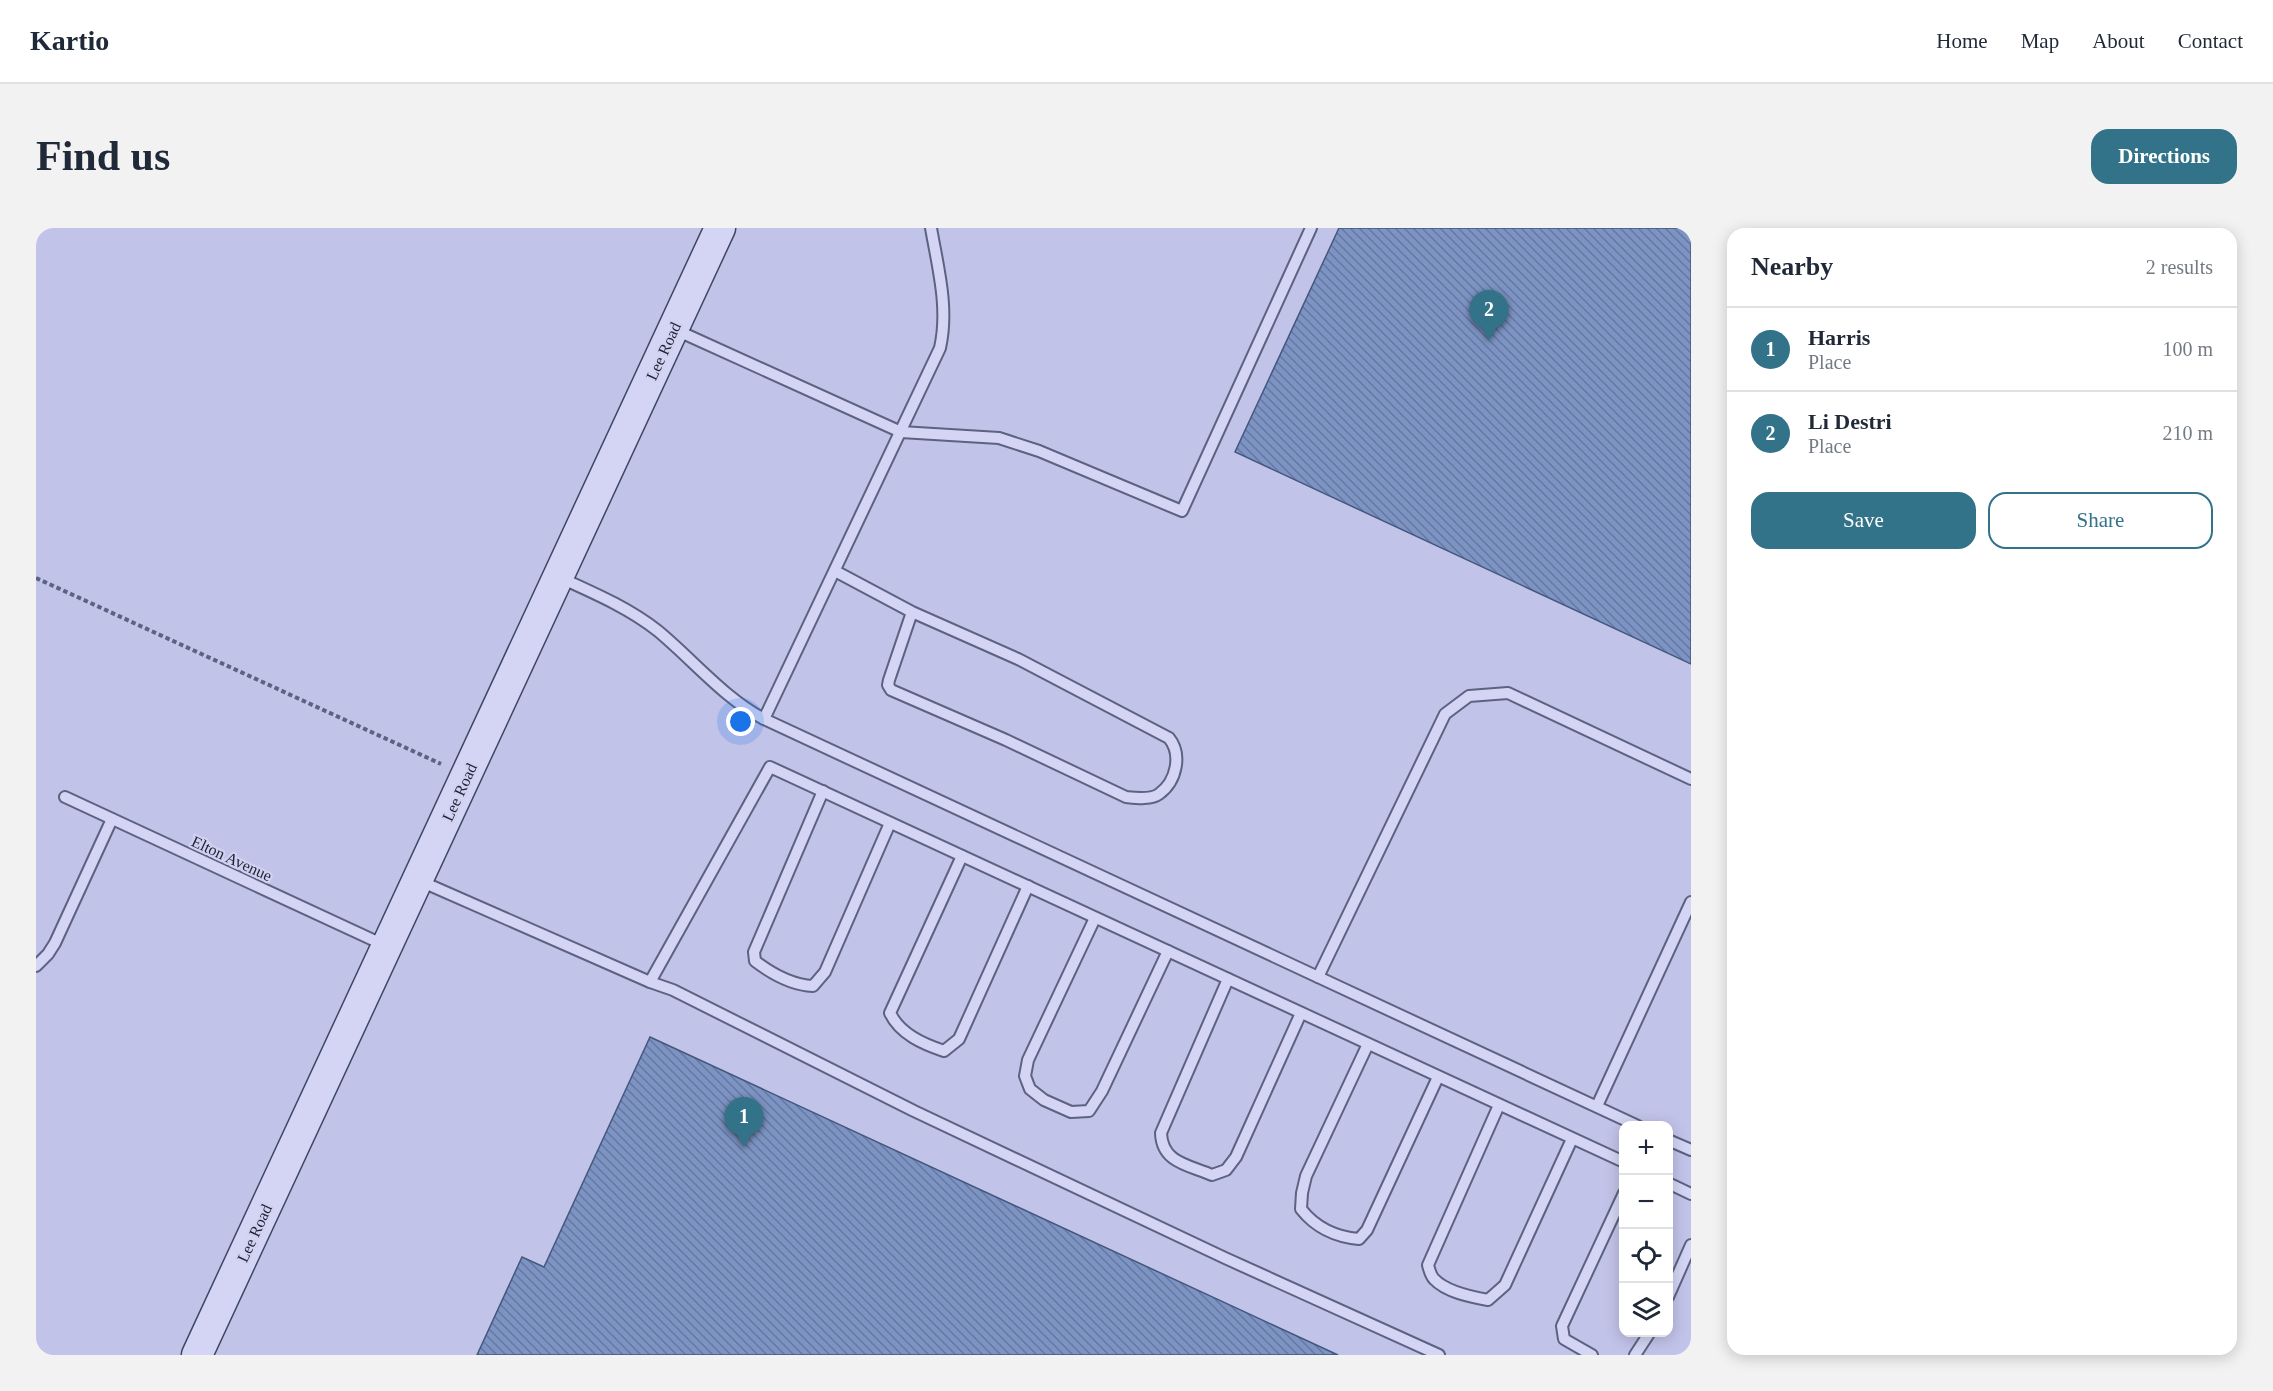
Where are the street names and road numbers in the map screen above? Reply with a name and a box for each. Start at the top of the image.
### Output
street label: Lee Road [643,320,684,383]
street label: Lee Road [439,761,480,824]
street label: Elton Avenue [189,833,275,884]
street label: Lee Road [234,1202,275,1265]

